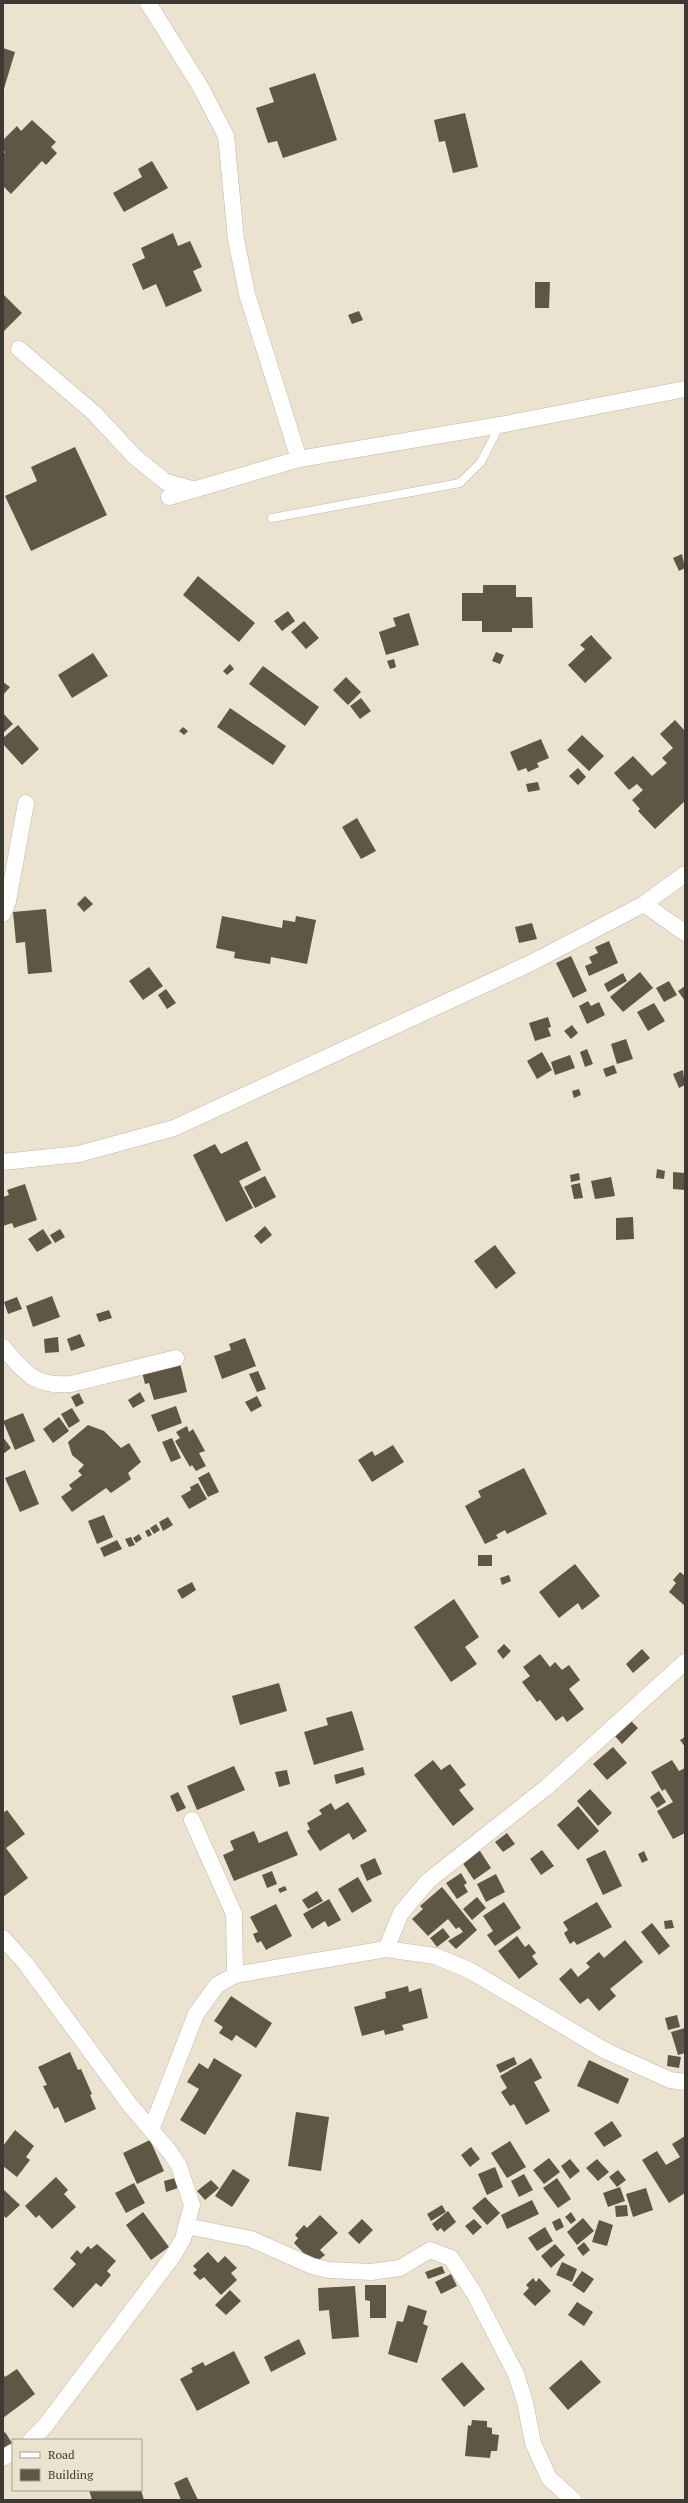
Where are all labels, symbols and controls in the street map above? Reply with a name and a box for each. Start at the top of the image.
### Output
legend [12,2439,142,2491]
text: Road [48,2447,75,2462]
text: Building [48,2467,94,2482]

